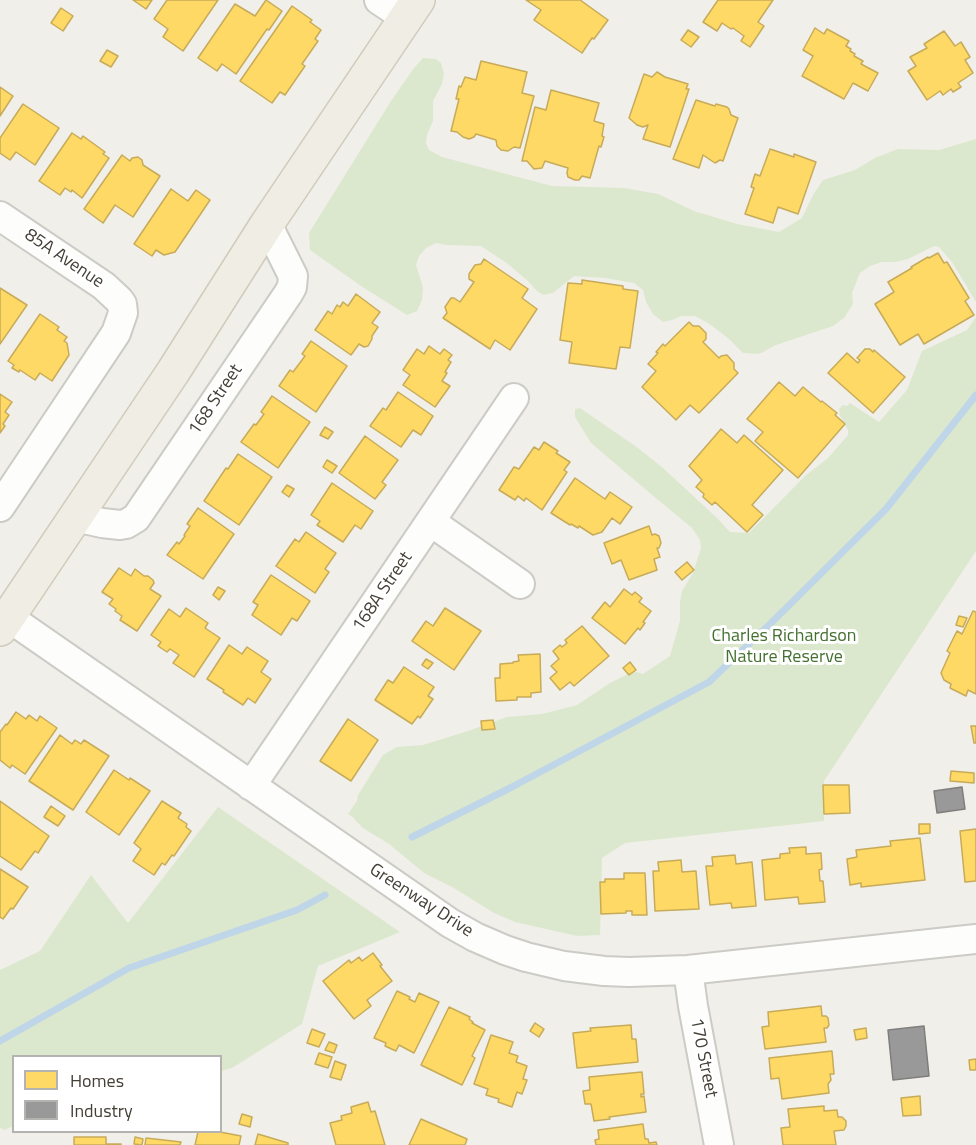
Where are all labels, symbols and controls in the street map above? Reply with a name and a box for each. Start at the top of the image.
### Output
street label: 85A Avenue [20,225,108,293]
street label: 168 Street [185,361,247,439]
street label: 168A Street [349,548,417,636]
park label: Charles Richardson Nature Reserve [712,626,856,668]
street label: Greenway Drive [365,859,477,943]
street label: 170 Street [685,1016,721,1100]
legend [12,1055,222,1133]
text: Homes [70,1067,124,1094]
text: Industry [70,1097,133,1124]

